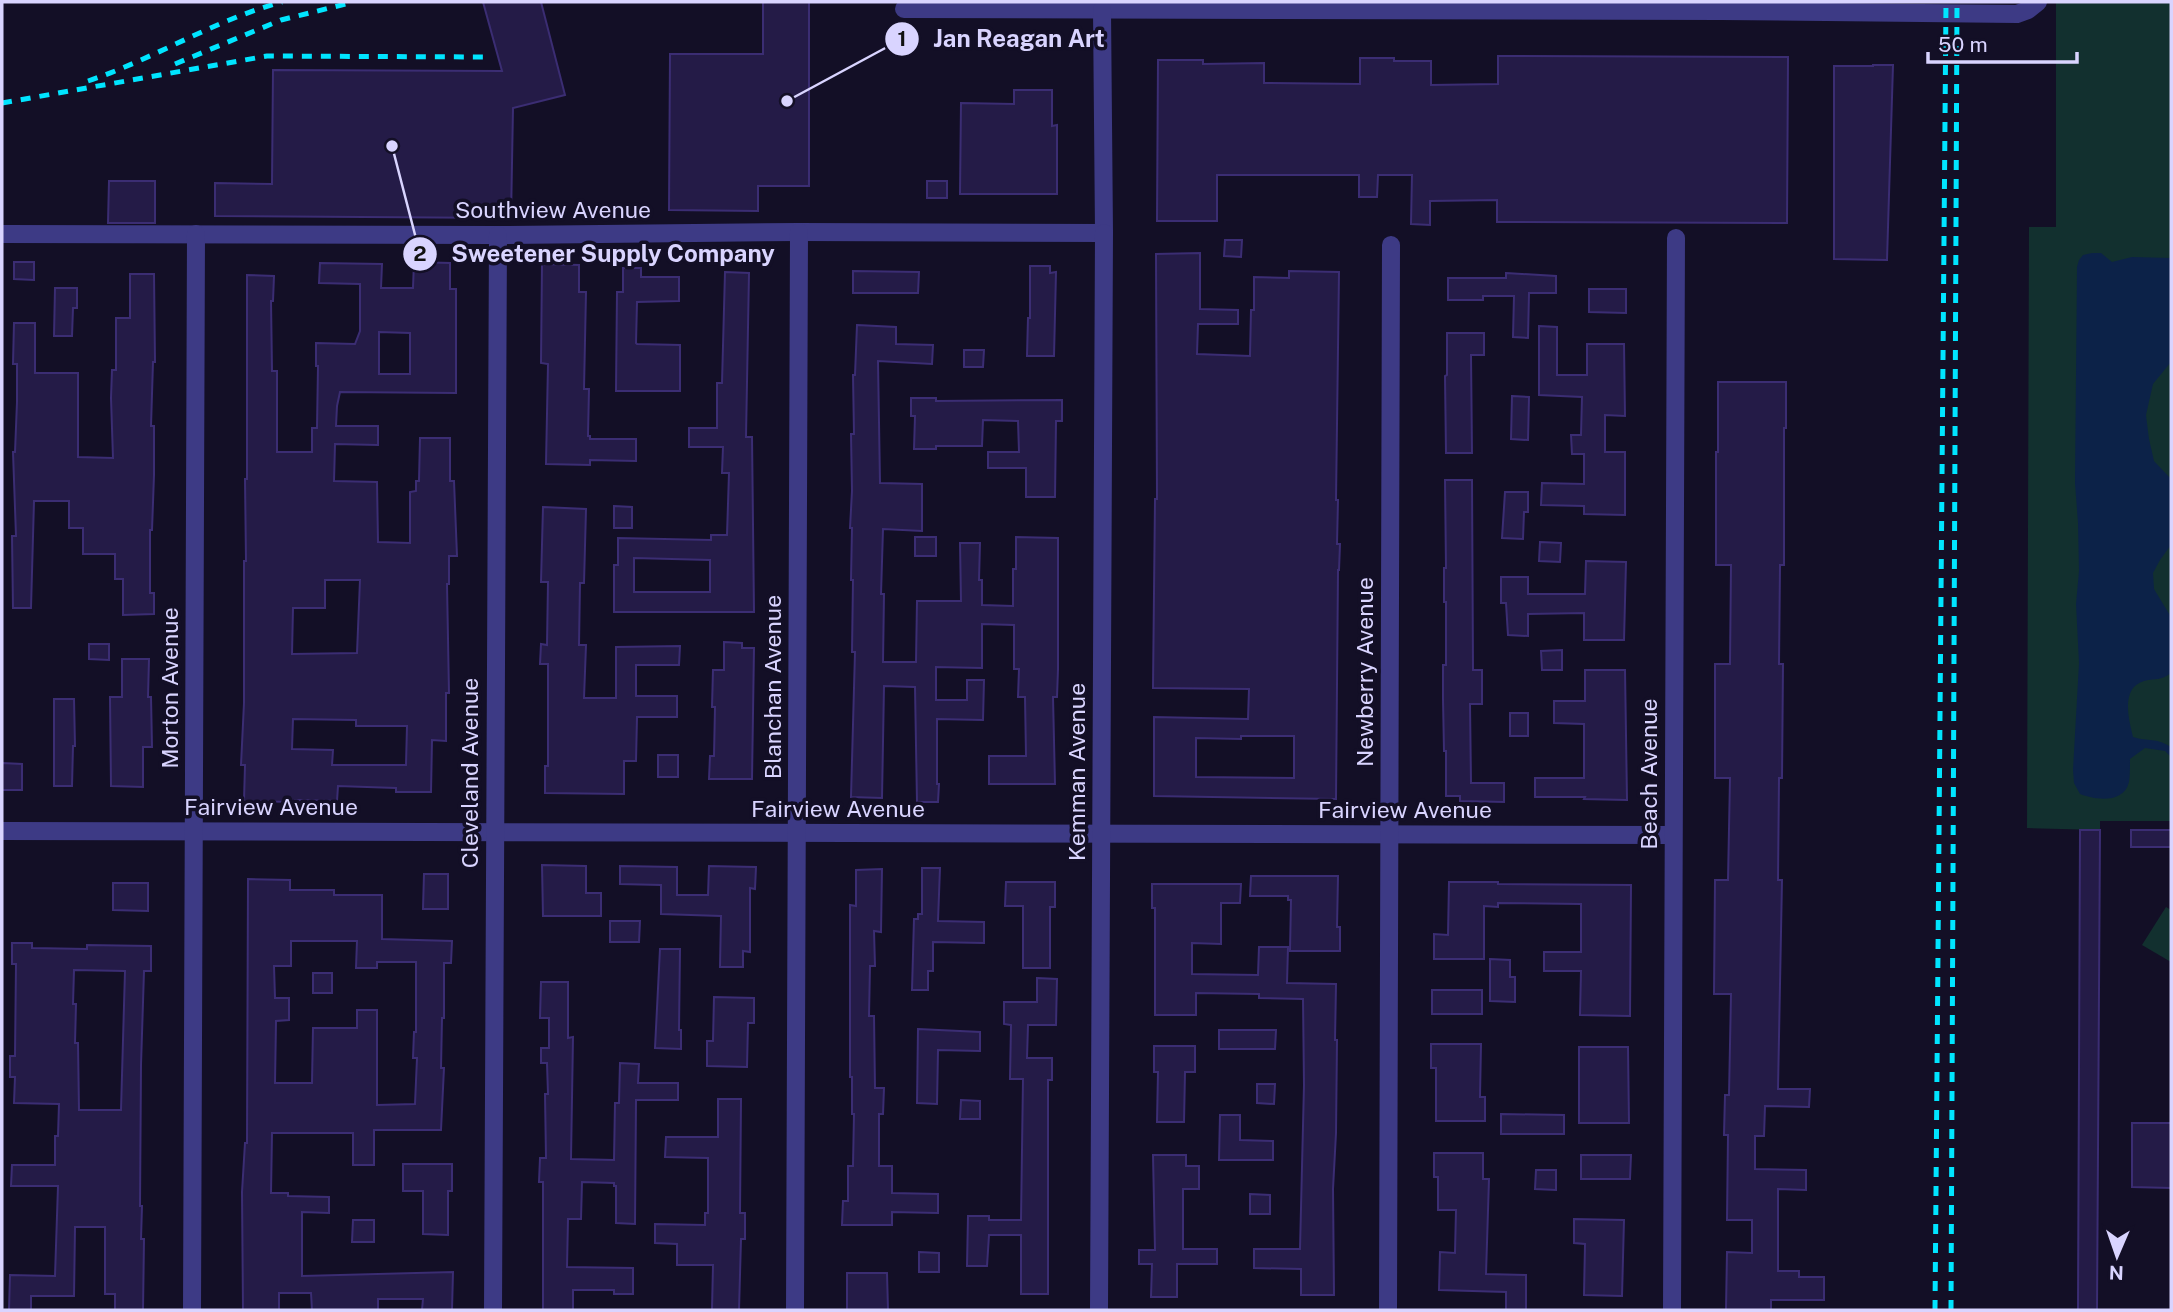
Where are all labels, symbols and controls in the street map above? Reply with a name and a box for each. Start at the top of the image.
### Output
callout: Jan Reagan Art [885,17,1119,62]
scale bar [1928,21,2077,65]
text: Jan Reagan Art [933,24,1105,52]
text: 1 [898,26,907,51]
text: 50 m [1938,32,1988,57]
street label: Southview Avenue [455,196,651,223]
callout: Sweetener Supply Company [402,231,789,276]
text: Sweetener Supply Company [451,239,775,267]
text: 2 [413,241,427,266]
street label: Newberry Avenue [1351,577,1378,767]
street label: Blanchan Avenue [759,595,786,779]
street label: Morton Avenue [156,607,183,769]
street label: Cleveland Avenue [456,678,483,868]
street label: Kemman Avenue [1063,683,1090,861]
street label: Beach Avenue [1635,698,1662,850]
street label: Fairview Avenue [184,793,358,820]
street label: Fairview Avenue [751,795,925,822]
street label: Fairview Avenue [1318,796,1492,823]
north arrow [2082,1221,2152,1291]
text: N [2109,1262,2124,1284]

